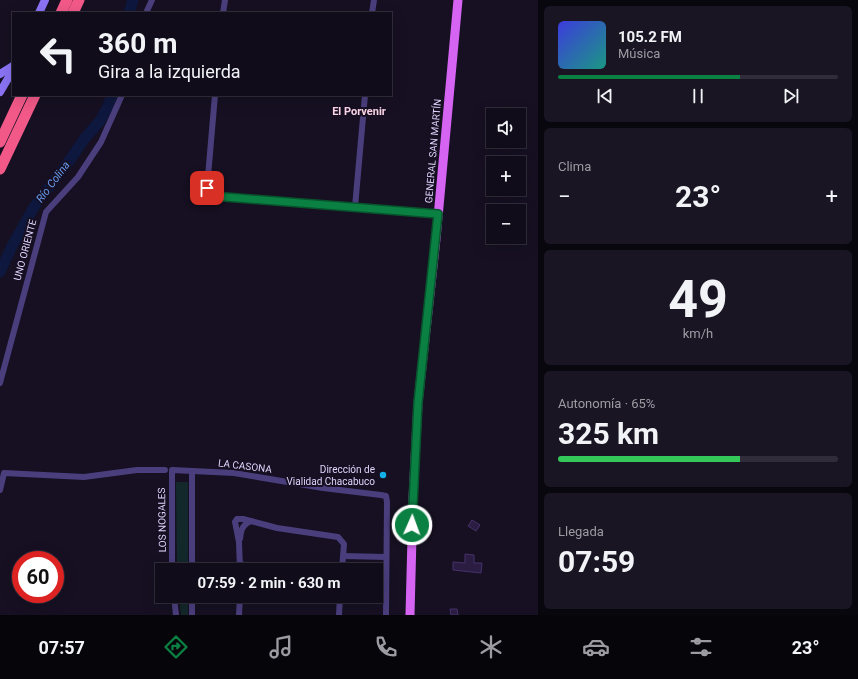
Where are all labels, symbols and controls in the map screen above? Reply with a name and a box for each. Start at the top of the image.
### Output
text: 360 m [98,27,177,60]
icon: left [32,28,84,80]
text: 105.2 FM [618,28,682,46]
text: Música [618,46,660,61]
text: Gira a la izquierda [98,61,241,82]
icon: previous [594,85,616,107]
icon: pause [687,85,709,107]
icon: next [780,85,802,107]
street label: GENERAL SAN MARTÍN [422,98,443,204]
district label: El Porvenir [332,105,386,118]
map controls [486,108,526,244]
button: sound [486,108,526,148]
button: + [486,156,526,196]
water label: Río Colina [33,159,73,205]
text: Clima [558,159,591,174]
pin [190,171,224,205]
icon: arrive [196,177,218,199]
text: 23° [675,179,721,214]
text: − [558,184,571,209]
text: + [826,184,838,209]
button: − [486,204,526,244]
street label: UNO ORIENTE [12,218,39,282]
text: 49 [668,269,728,330]
text: km/h [683,326,713,341]
text: Autonomía · 65% [558,396,655,411]
text: 325 km [558,416,659,451]
street label: LA CASONA [217,457,273,475]
place label: Dirección de Vialidad Chacabuco [287,464,375,487]
marker: Dirección de Vialidad Chacabuco [378,470,388,480]
street label: LOS NOGALES [156,487,168,552]
position arrow [391,504,433,546]
text: Llegada [558,524,604,539]
text: 07:59 [558,544,635,579]
speed limit sign: 60 [12,551,64,603]
text: 07:59 · 2 min · 630 m [198,574,340,592]
icon: directions [162,633,190,661]
icon: music [267,633,295,661]
icon: phone [372,633,400,661]
icon: climate [477,633,505,661]
icon: car [582,633,610,661]
icon: filters [687,633,715,661]
text: 07:57 [38,637,85,658]
text: 23° [792,637,819,658]

